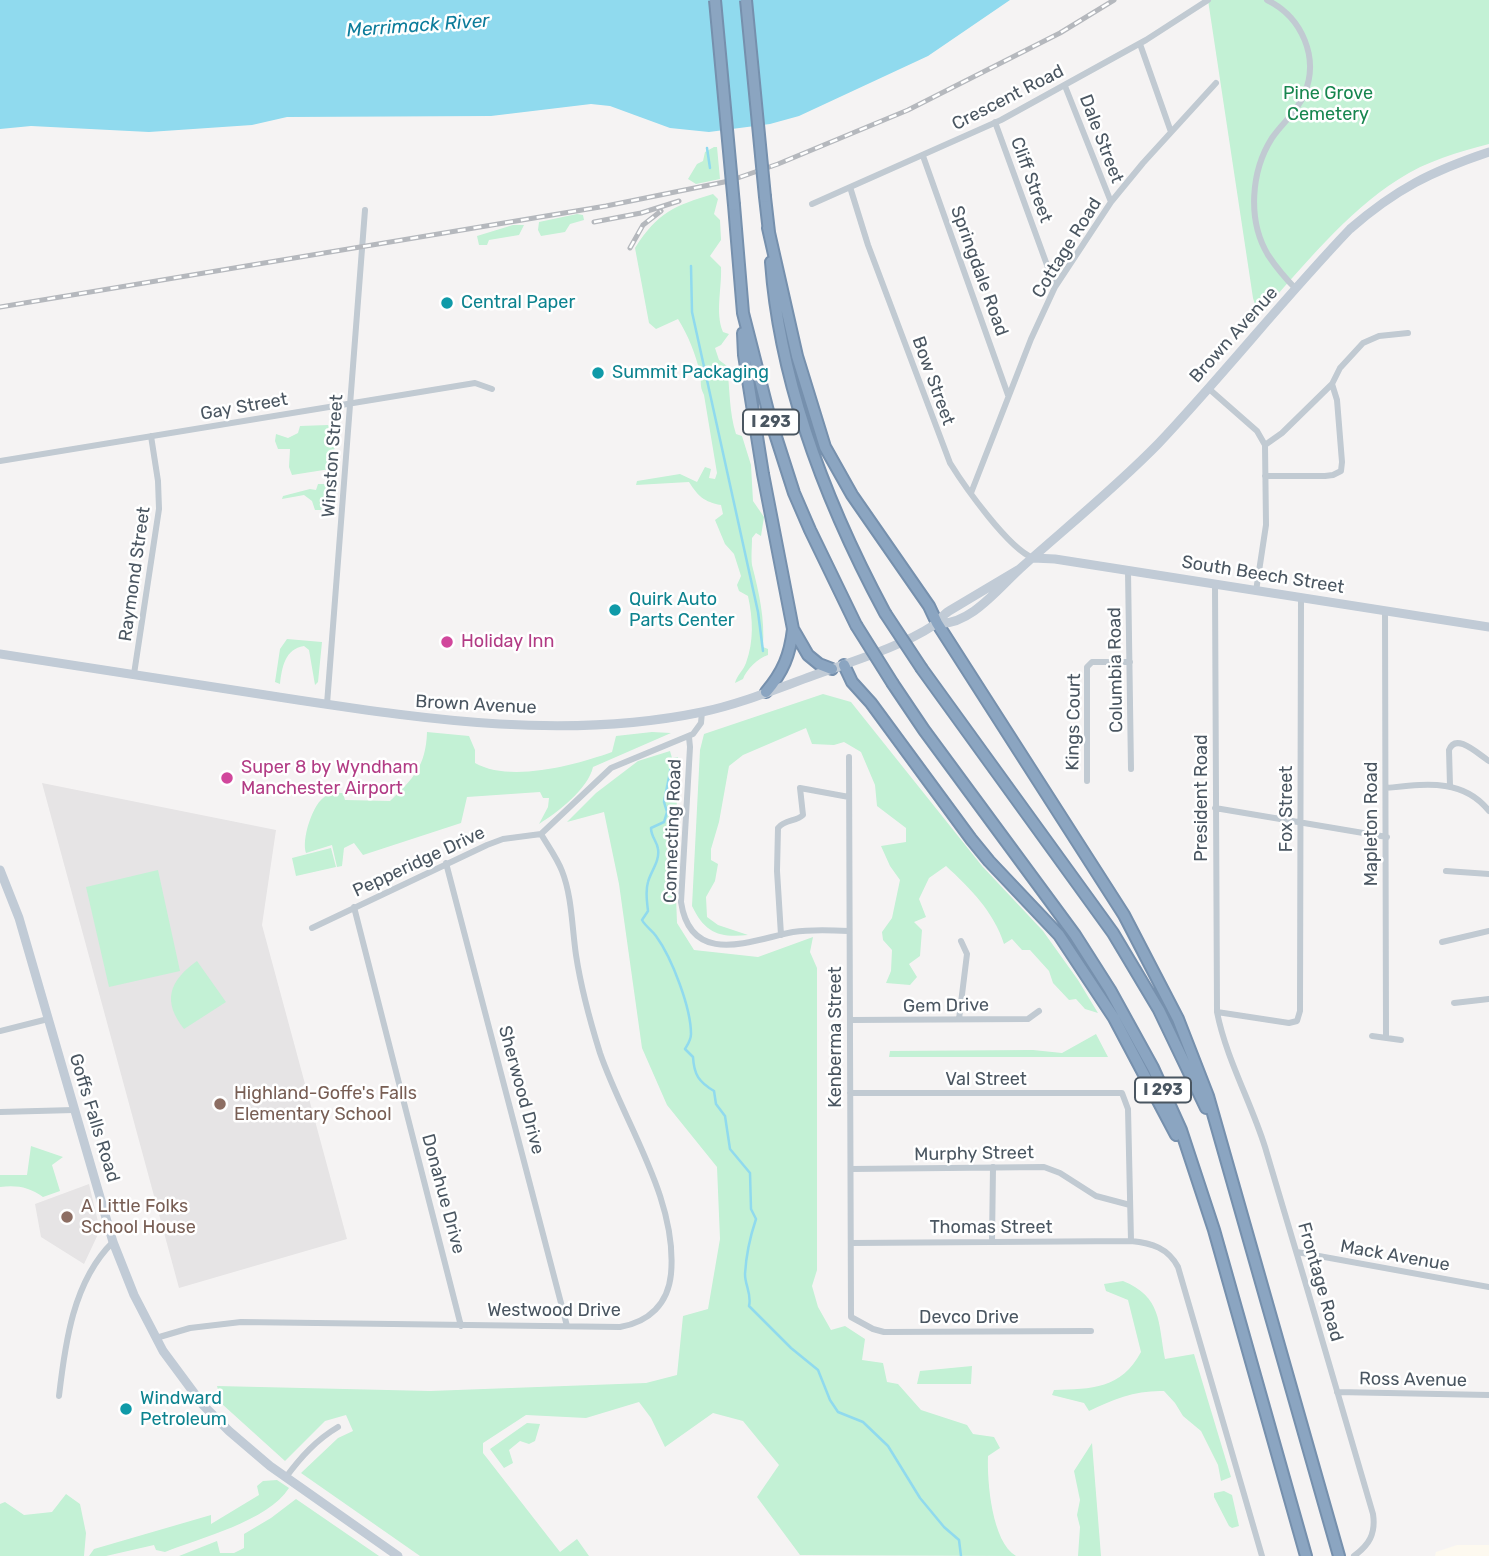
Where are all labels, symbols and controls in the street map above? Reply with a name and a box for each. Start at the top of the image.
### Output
water label: Merrimack River [346,10,490,42]
street label: Crescent Road [948,60,1068,136]
park label: Pine Grove Cemetery [1283,83,1373,126]
street label: Dale Street [1074,92,1128,186]
street label: Cliff Street [1006,134,1056,226]
street label: Cottage Road [1028,194,1106,302]
street label: Springdale Road [945,203,1013,339]
street label: Brown Avenue [1185,283,1283,387]
place label: Central Paper [461,292,575,314]
marker: Central Paper [439,295,455,311]
street label: Bow Street [907,334,959,428]
place label: Summit Packaging [612,362,769,384]
marker: Summit Packaging [590,365,606,381]
street label: Gay Street [199,389,289,425]
street label: Winston Street [318,394,348,518]
road number: I 293 [743,410,799,434]
street label: Raymond Street [115,505,155,643]
street label: South Beech Street [1180,551,1346,599]
place label: Quirk Auto Parts Center [629,589,735,632]
marker: Quirk Auto Parts Center [607,602,623,618]
street label: Columbia Road [1104,607,1128,733]
place label: Holiday Inn [461,631,554,653]
marker: Holiday Inn [439,634,455,650]
street label: Kings Court [1062,673,1086,771]
street label: Brown Avenue [415,691,537,719]
street label: President Road [1191,734,1213,862]
place label: Super 8 by Wyndham Manchester Airport [241,757,419,800]
street label: Connecting Road [660,759,686,903]
street label: Mapleton Road [1361,762,1383,886]
street label: Fox Street [1276,766,1298,852]
marker: Super 8 by Wyndham Manchester Airport [219,770,235,786]
street label: Pepperidge Drive [349,822,489,902]
street label: Kenberma Street [825,966,847,1108]
street label: Gem Drive [903,994,989,1018]
street label: Sherwood Drive [493,1023,549,1157]
street label: Goffs Falls Road [64,1051,124,1185]
street label: Val Street [945,1069,1027,1091]
road number: I 293 [1135,1078,1191,1102]
place label: Highland-Goffe's Falls Elementary School [234,1083,417,1126]
marker: Highland-Goffe's Falls Elementary School [212,1096,228,1112]
street label: Donahue Drive [417,1132,469,1256]
street label: Murphy Street [914,1142,1034,1166]
place label: A Little Folks School House [81,1196,196,1238]
marker: A Little Folks School House [59,1209,75,1225]
street label: Thomas Street [930,1217,1052,1239]
street label: Frontage Road [1293,1220,1347,1344]
street label: Mack Avenue [1339,1236,1451,1276]
street label: Westwood Drive [487,1300,621,1322]
street label: Devco Drive [919,1307,1019,1329]
street label: Ross Avenue [1359,1368,1467,1392]
place label: Windward Petroleum [140,1388,227,1430]
marker: Windward Petroleum [118,1401,134,1417]

